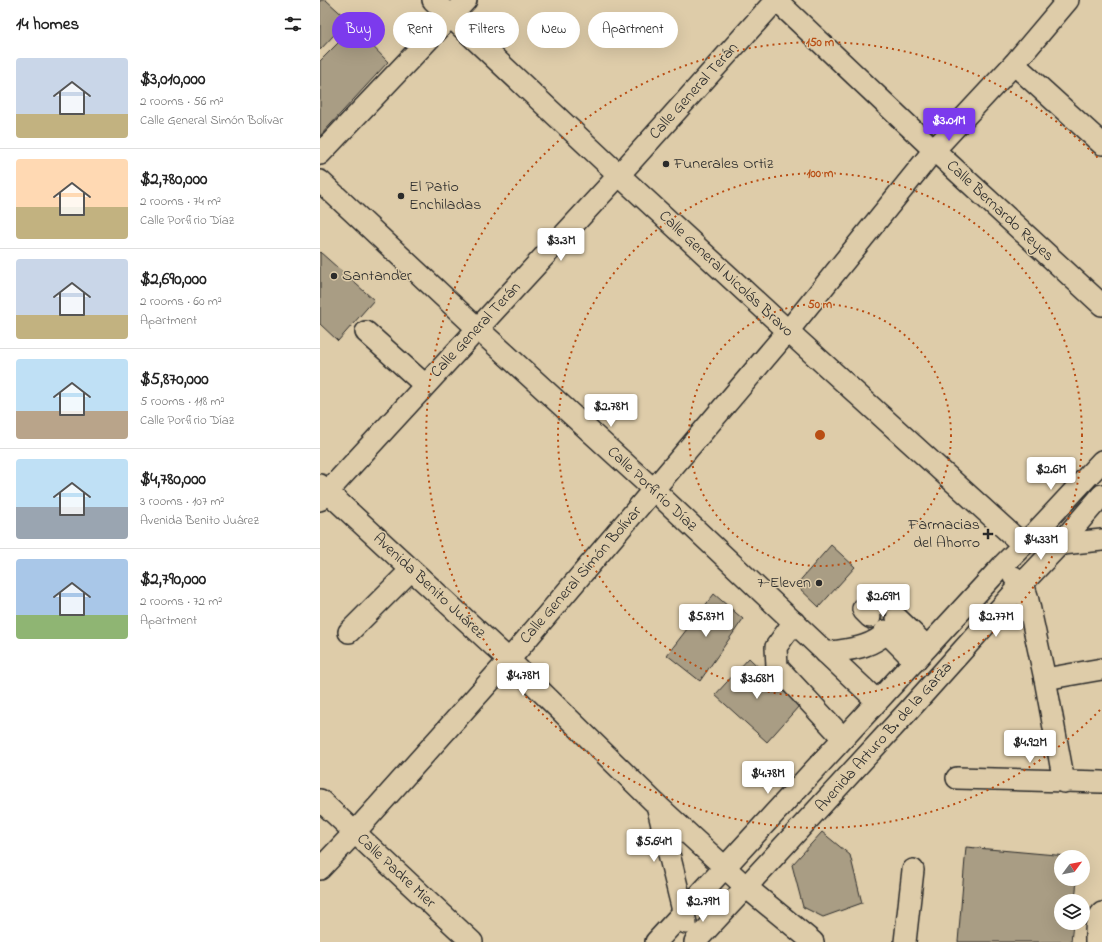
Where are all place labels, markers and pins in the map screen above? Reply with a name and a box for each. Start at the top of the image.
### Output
pin: $3.01M [916,108,982,142]
place label: Funerales Ortiz [673,152,774,176]
marker: Funerales Ortiz [661,159,671,169]
place label: El Patio Enchiladas [409,175,481,217]
marker: El Patio Enchiladas [396,191,406,201]
pin: $3.3M [533,228,589,262]
place label: Santander [342,264,412,288]
marker: Santander [329,271,339,281]
pin: $2.78M [578,394,644,428]
centre of rings [813,428,827,442]
pin: $2.6M [1023,457,1079,491]
place label: Farmacias del Ahorro [907,513,980,555]
pin: $4.33M [1008,527,1074,561]
marker: Farmacias del Ahorro [983,529,993,539]
place label: 7-Eleven [757,571,811,595]
marker: 7-Eleven [814,578,824,588]
pin: $2.69M [850,584,916,618]
pin: $5.87M [673,604,739,638]
pin: $2.77M [963,604,1029,638]
pin: $4.78M [490,663,556,697]
pin: $3.68M [724,666,790,700]
pin: $4.92M [997,730,1063,764]
pin: $4.78M [735,761,801,795]
pin: $5.64M [621,829,687,863]
pin: $2.79M [670,889,736,923]

